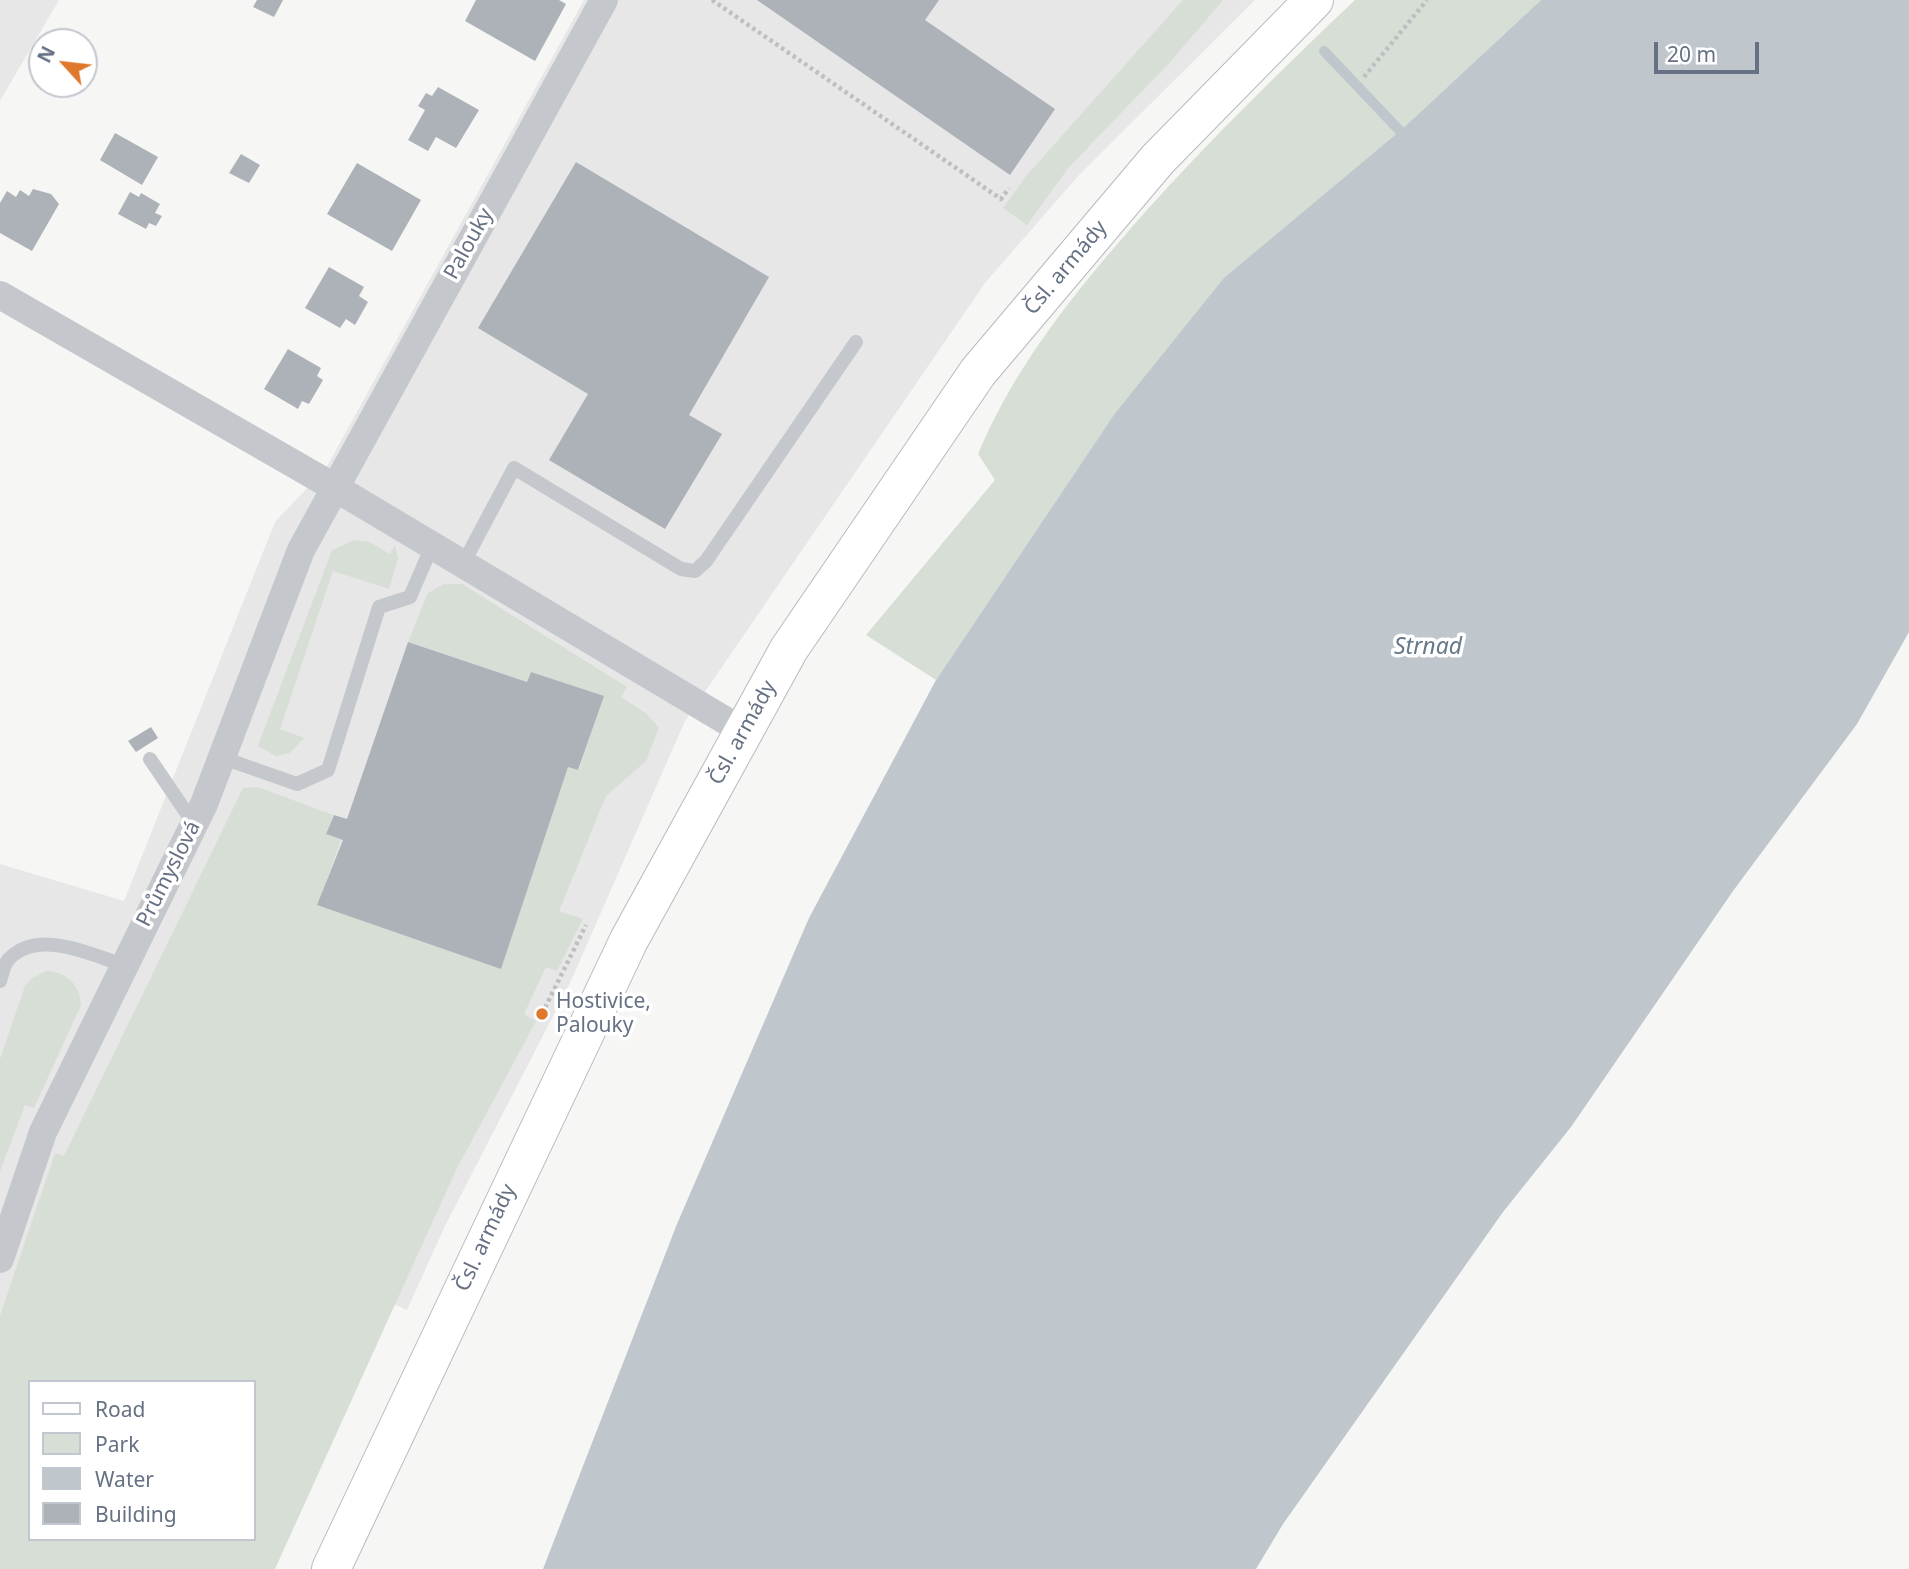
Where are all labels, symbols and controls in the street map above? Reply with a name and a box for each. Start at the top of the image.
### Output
north arrow [28,28,98,98]
scale bar [1657,28,1762,72]
text: 20 m [1667,40,1716,68]
text: N [31,42,61,67]
street label: Palouky [439,204,499,284]
street label: Čsl. armády [1019,216,1113,320]
water label: Strnad [1394,633,1462,661]
street label: Čsl. armády [704,676,782,790]
street label: Průmyslová [132,817,206,931]
place label: Hostivice, Palouky [556,989,651,1039]
marker: Hostivice, Palouky [534,1006,550,1022]
street label: Čsl. armády [450,1180,522,1296]
legend [28,1380,256,1541]
text: Road [95,1395,145,1423]
text: Park [95,1430,139,1458]
text: Water [95,1465,154,1493]
text: Building [95,1500,177,1528]

